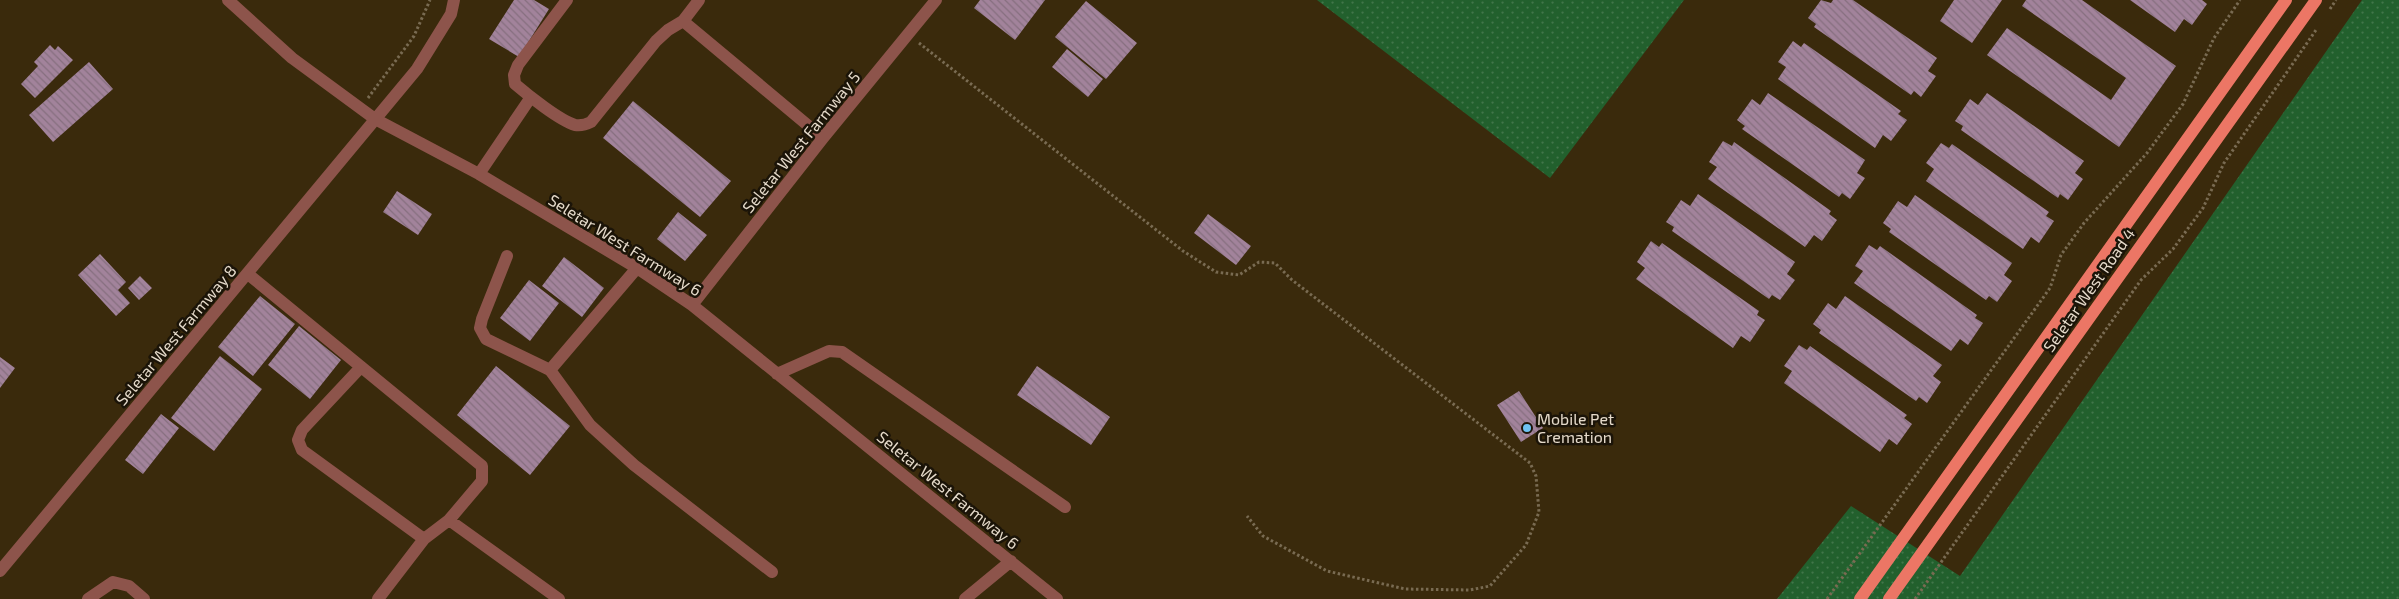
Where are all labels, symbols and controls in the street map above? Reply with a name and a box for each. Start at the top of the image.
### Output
street label: Seletar West Farmway 5 [738,67,863,216]
street label: Seletar West Farmway 6 [545,190,705,299]
street label: Seletar West Road 4 [2039,224,2139,355]
street label: Seletar West Farmway 8 [111,261,240,409]
place label: Mobile Pet Cremation [1537,409,1614,446]
marker: Mobile Pet Cremation [1521,422,1533,434]
street label: Seletar West Farmway 6 [874,427,1023,553]

